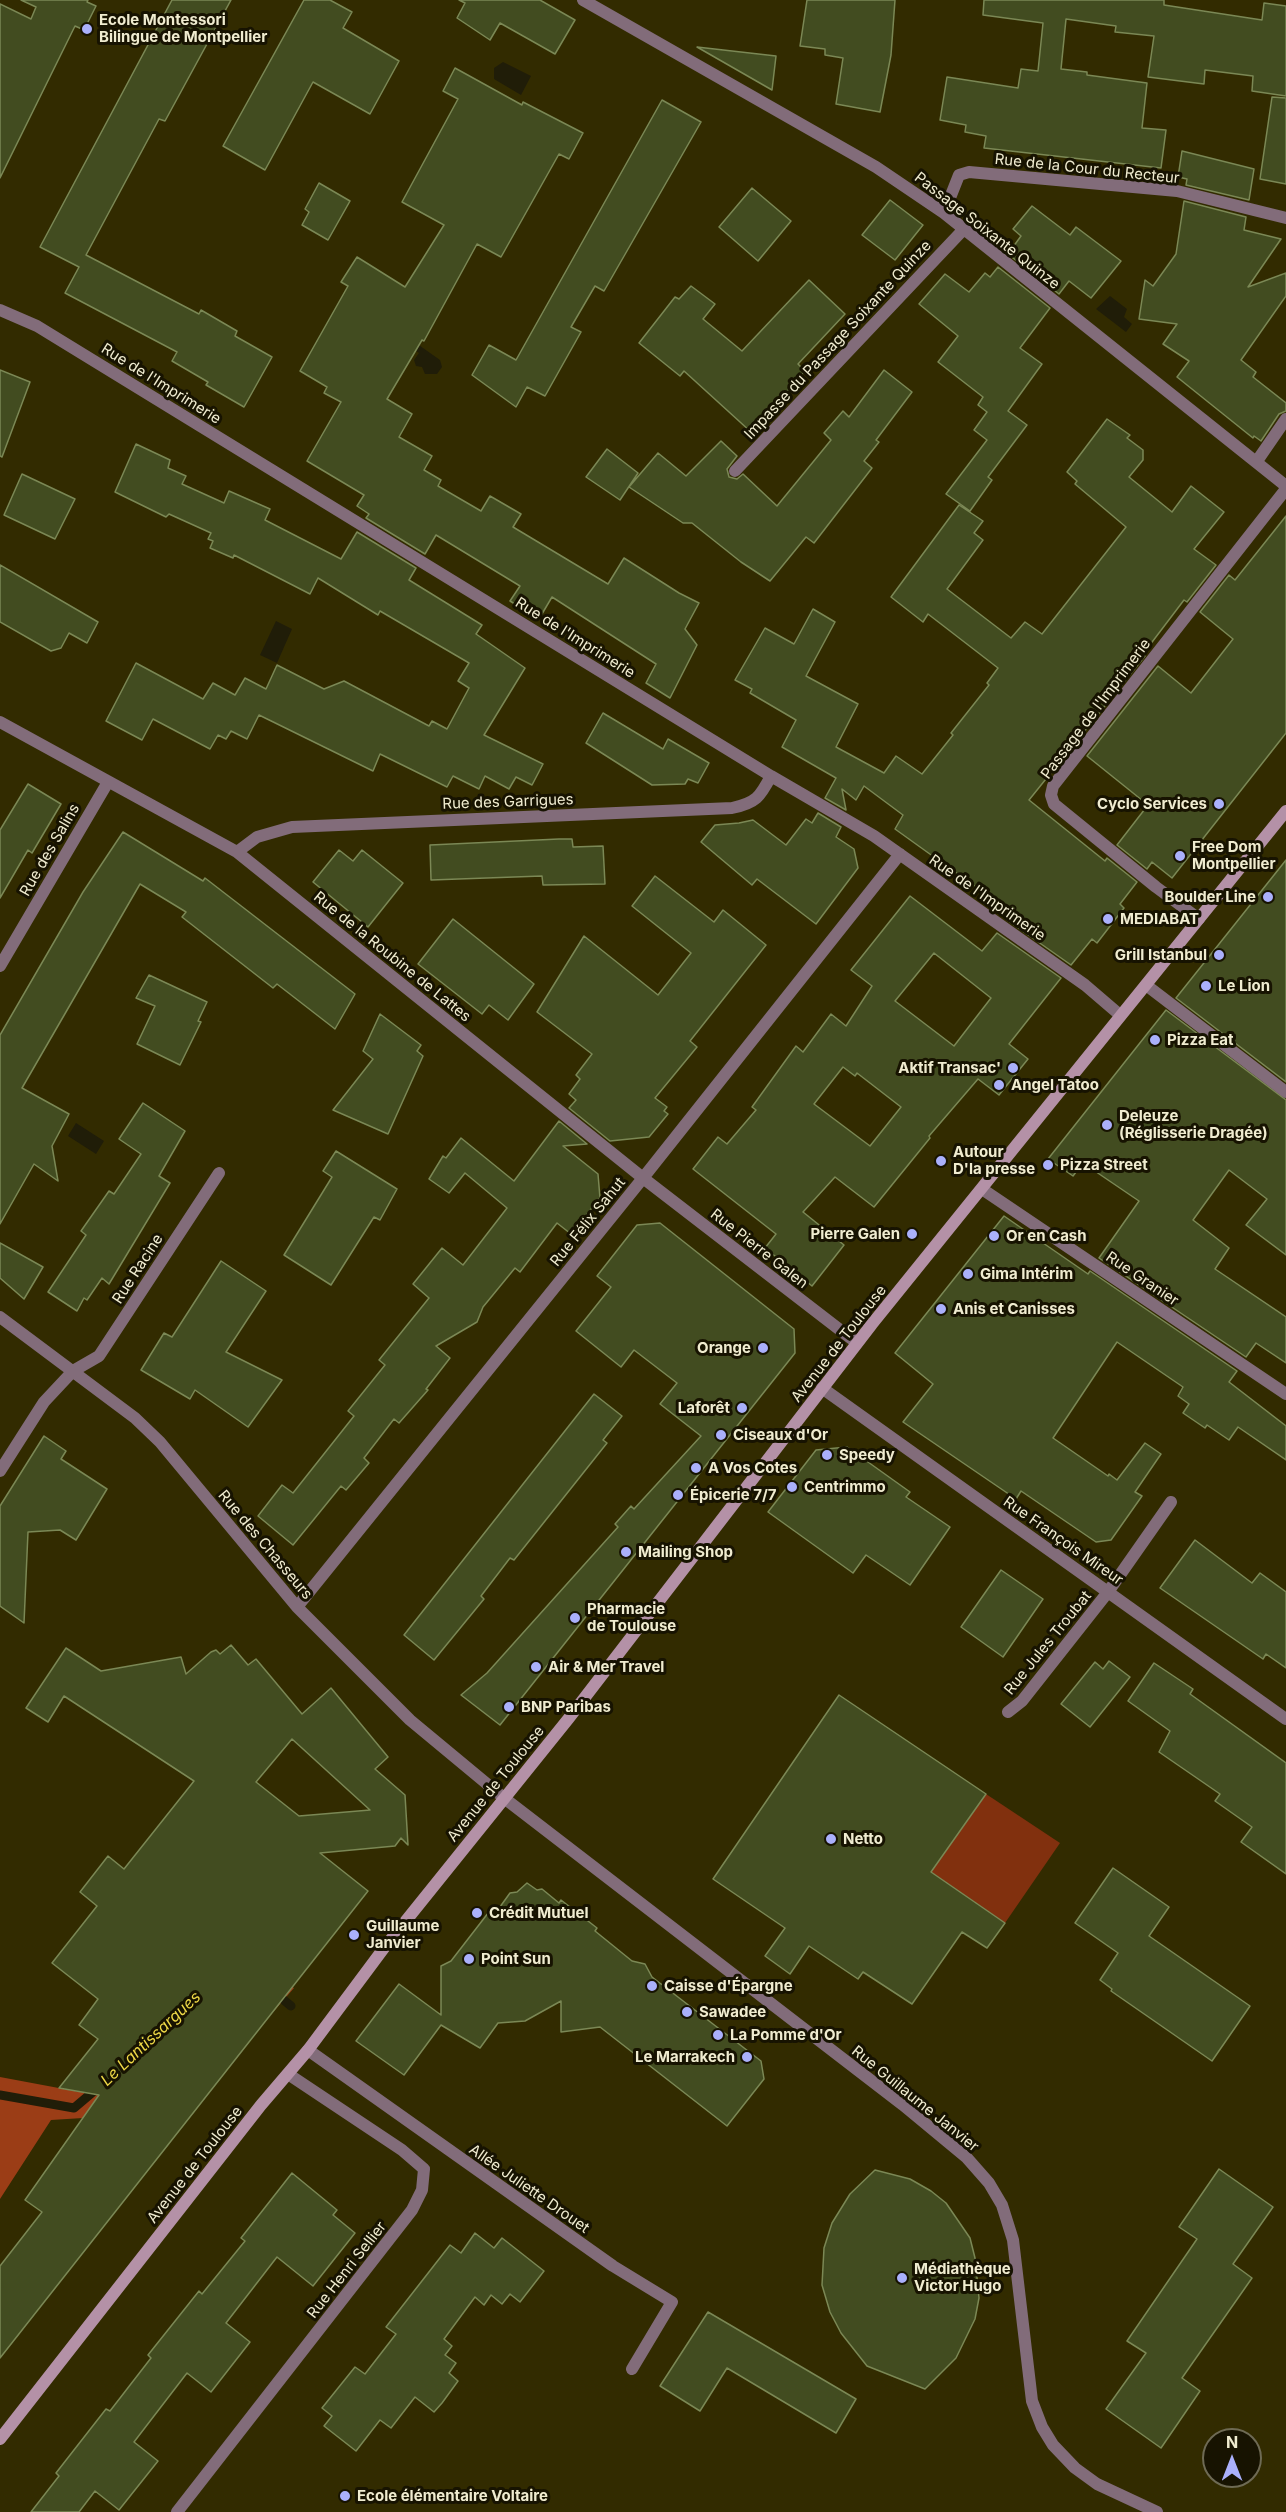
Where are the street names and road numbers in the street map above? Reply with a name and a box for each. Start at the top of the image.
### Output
street label: Rue de la Cour du Recteur [994,150,1180,188]
street label: Passage Soixante Quinze [911,169,1063,293]
street label: Impasse du Passage Soixante Quinze [741,237,935,443]
street label: Rue de l'Imprimerie [98,340,224,428]
street label: Rue de l'Imprimerie [512,594,638,682]
street label: Passage de l'Imprimerie [1037,635,1155,783]
street label: Rue des Garrigues [442,791,574,813]
street label: Rue des Salins [16,801,84,899]
street label: Rue de l'Imprimerie [925,851,1049,945]
street label: Rue de la Roubine de Lattes [310,888,474,1026]
street label: Rue Félix Sahut [547,1174,629,1270]
street label: Rue Pierre Galen [707,1205,811,1293]
street label: Rue Racine [109,1231,167,1307]
street label: Rue Granier [1102,1248,1182,1310]
street label: Avenue de Toulouse [788,1282,890,1406]
street label: Rue des Chasseurs [214,1487,316,1603]
street label: Rue François Mireur [1000,1493,1126,1589]
street label: Rue Jules Troubat [1001,1588,1095,1698]
street label: Avenue de Toulouse [444,1723,548,1845]
street label: Rue Guillaume Janvier [848,2042,982,2156]
street label: Avenue de Toulouse [144,2103,246,2227]
street label: Allée Juliette Drouet [465,2141,593,2237]
street label: Rue Henri Sellier [304,2218,390,2322]

